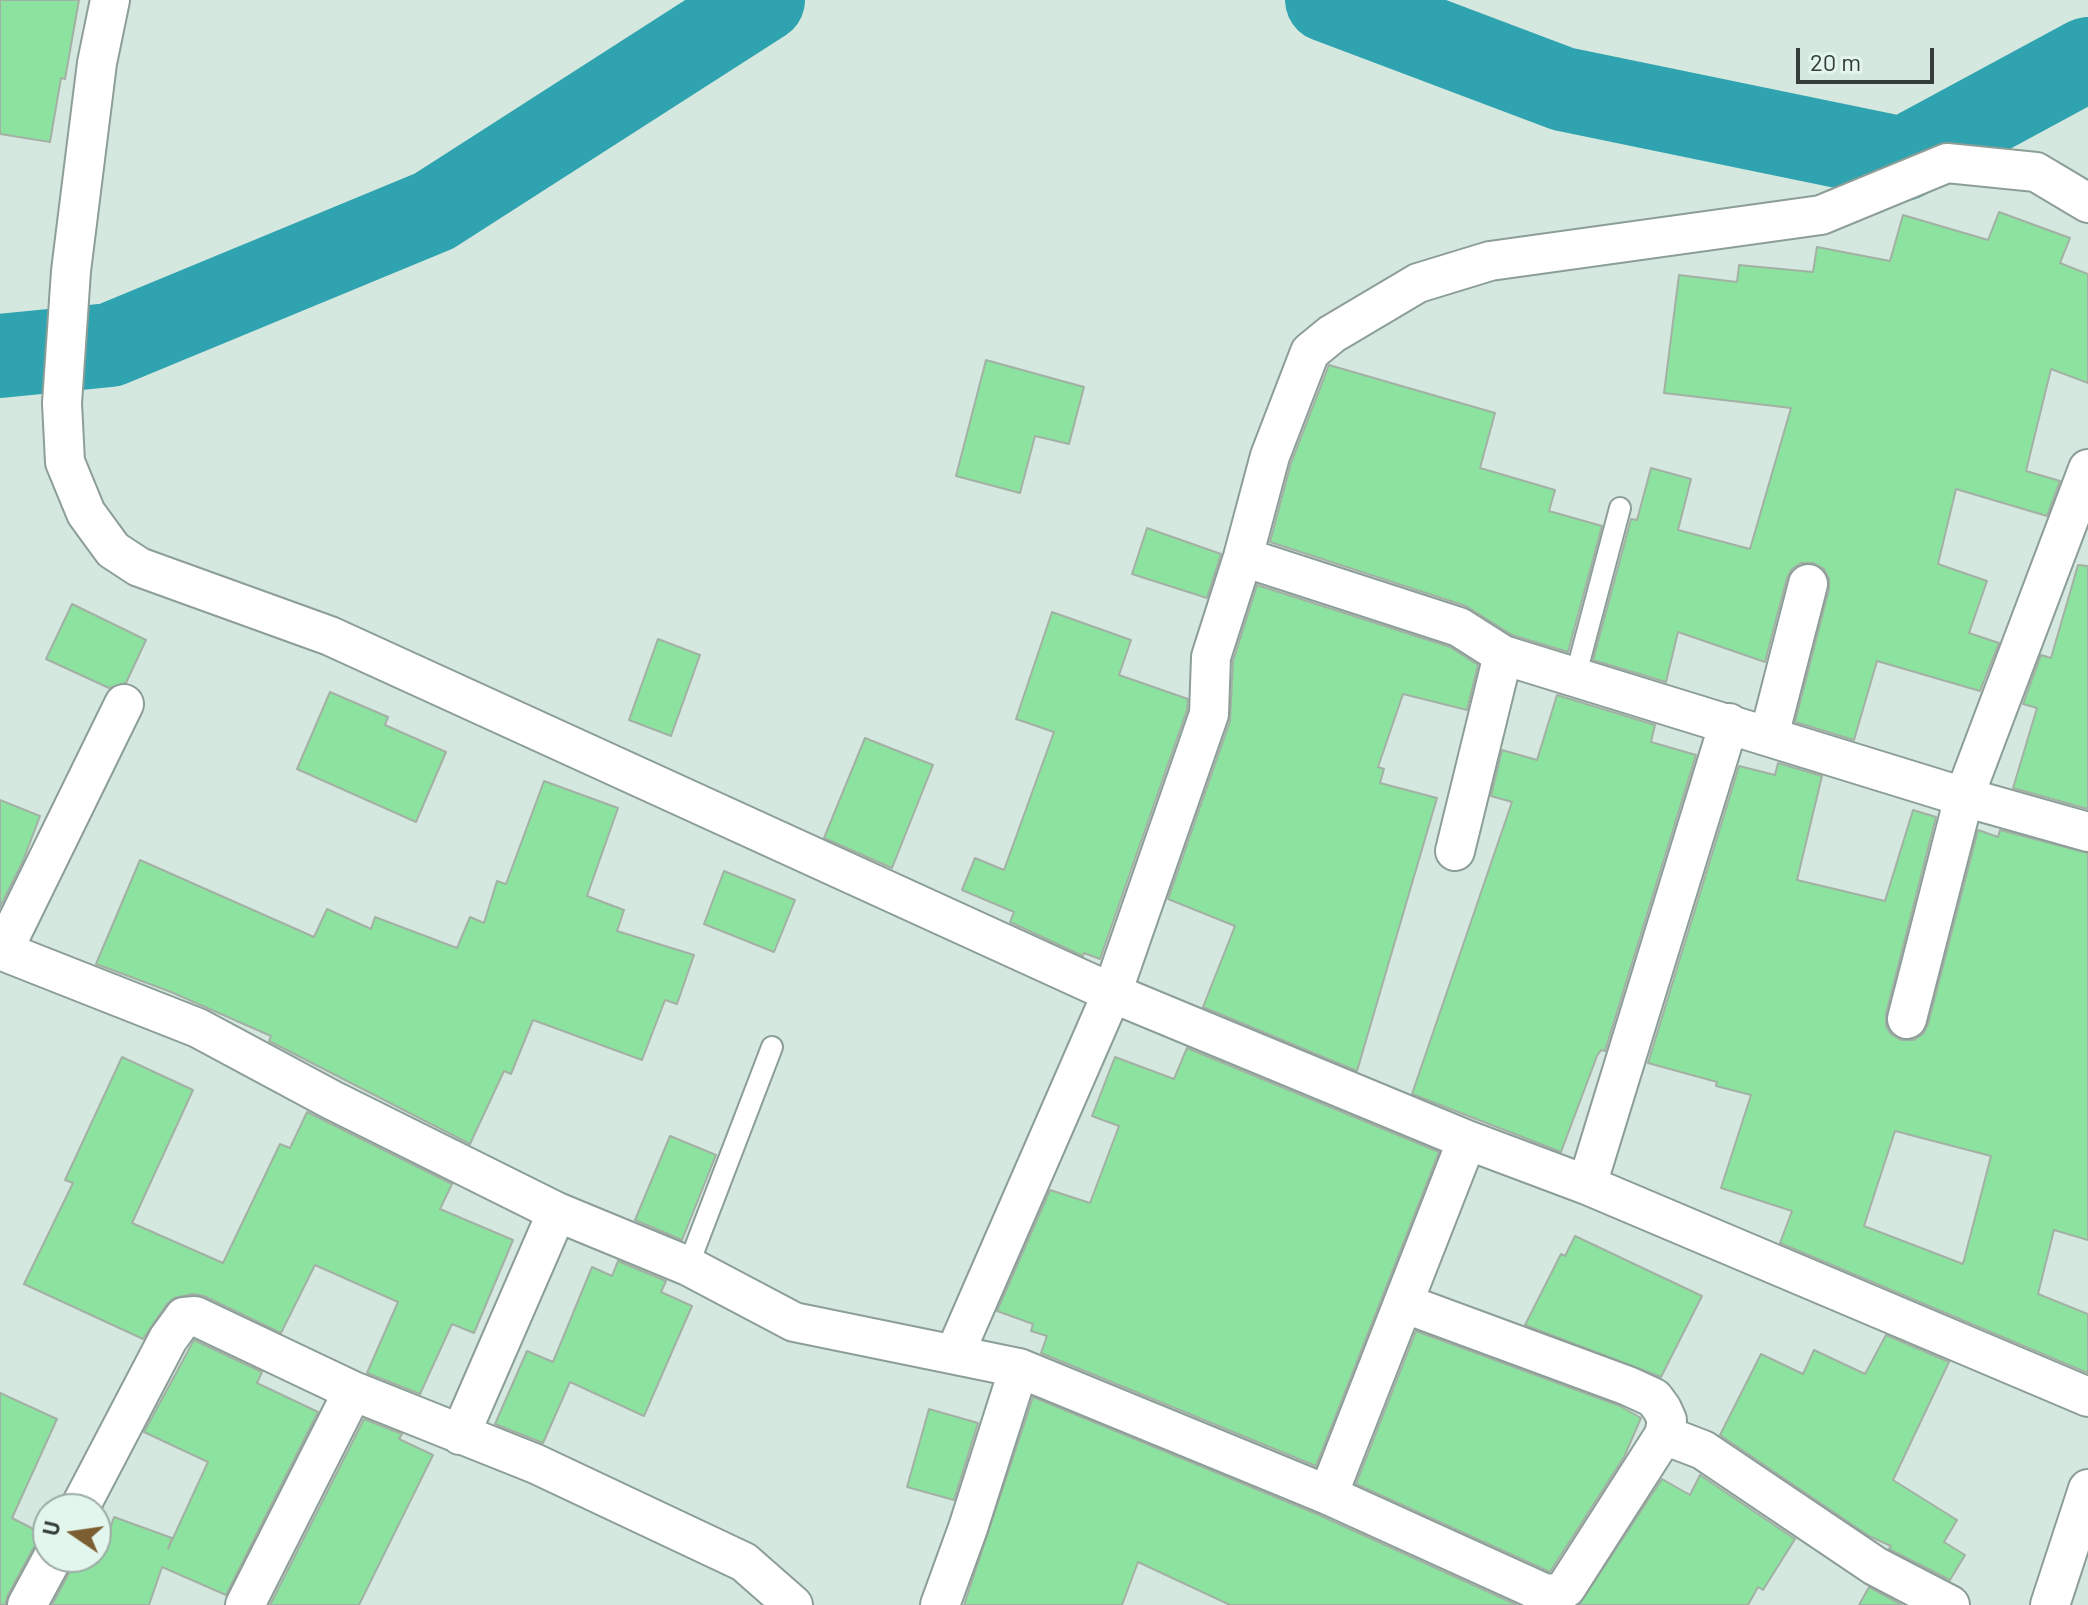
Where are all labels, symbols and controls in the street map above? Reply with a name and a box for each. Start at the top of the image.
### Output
scale bar [1800,32,1938,82]
text: 20 m [1810,47,1861,76]
north arrow [32,1493,112,1573]
text: U [36,1518,65,1538]

